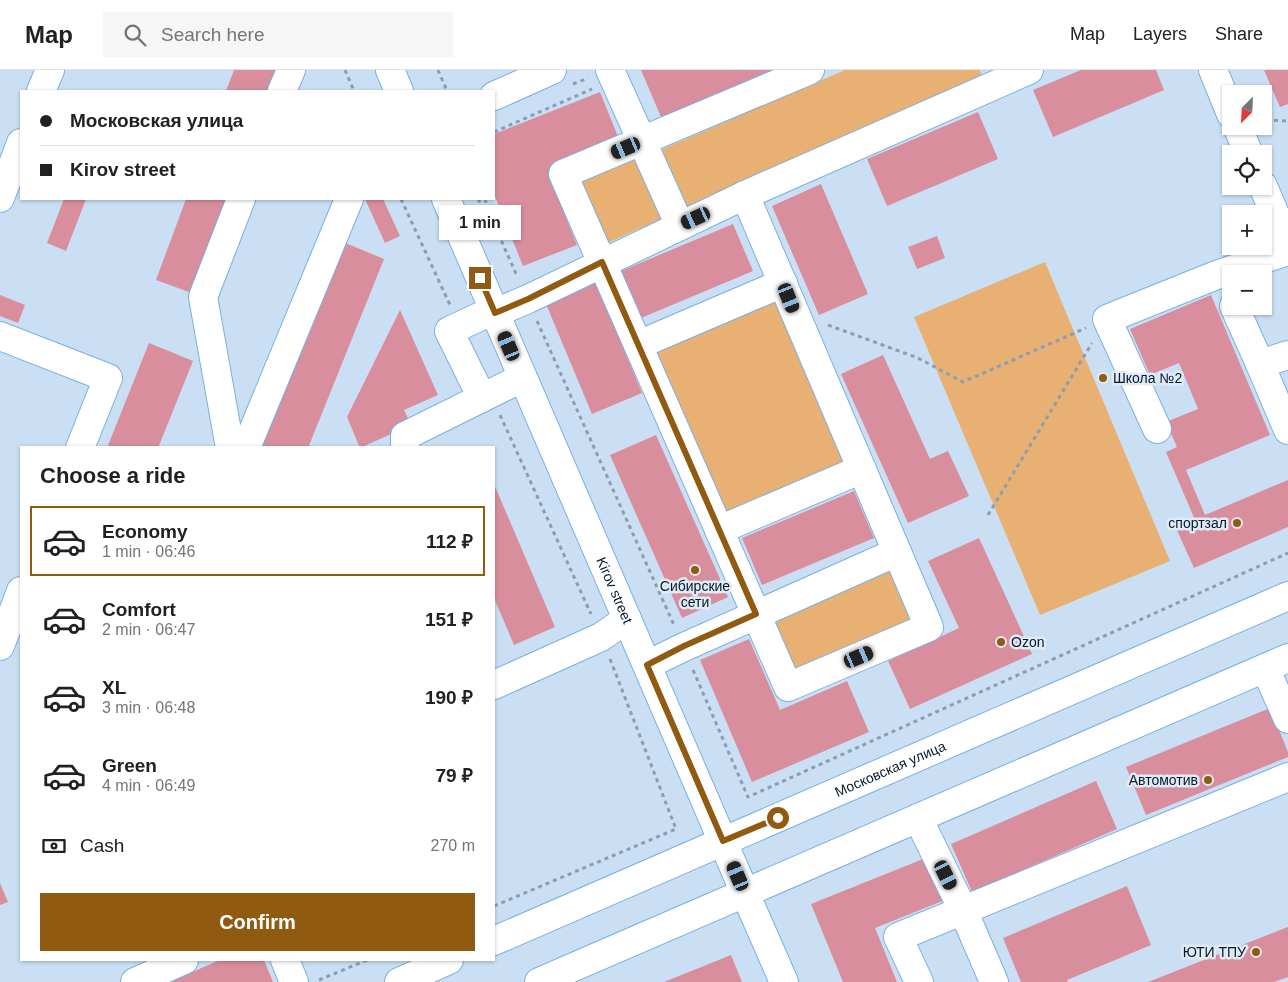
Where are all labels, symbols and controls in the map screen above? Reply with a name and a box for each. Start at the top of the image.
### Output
search box [103,12,453,57]
text: Map [25,21,73,48]
icon: search [121,21,149,49]
text: Search here [161,24,265,45]
text: Map [1070,24,1105,44]
text: Layers [1133,24,1187,44]
text: Share [1215,24,1263,44]
north arrow [1222,85,1272,135]
map controls [1222,85,1272,315]
text: Московская улица [70,110,243,131]
car [609,135,642,161]
button: locate [1222,145,1272,195]
text: Kirov street [70,159,176,180]
car [679,205,712,231]
button: + [1222,205,1272,255]
callout: 1 min [439,206,521,240]
text: 1 min [459,214,501,231]
button: − [1222,265,1272,315]
route end [469,267,491,289]
car [776,281,801,315]
car [496,329,521,363]
place label: Школа №2 [1113,370,1182,386]
marker: Школа №2 [1097,372,1109,384]
text: Choose a ride [40,463,185,488]
place label: спортзал [1168,515,1227,531]
marker: спортзал [1231,517,1243,529]
icon: car [42,519,87,564]
text: Economy [102,521,188,542]
text: 112 ₽ [426,531,473,552]
text: 1 min · 06:46 [102,543,195,560]
street label: Kirov street [593,555,636,626]
marker: Сибирские сети [689,564,701,576]
place label: Сибирские сети [660,578,730,610]
icon: car [42,597,87,642]
text: Comfort [102,599,176,620]
text: 151 ₽ [425,609,473,630]
text: 2 min · 06:47 [102,621,195,638]
place label: Ozon [1011,634,1044,650]
marker: Ozon [995,636,1007,648]
car [842,644,875,670]
icon: car [42,675,87,720]
text: XL [102,677,126,698]
text: 190 ₽ [425,687,473,708]
text: 3 min · 06:48 [102,699,195,716]
street label: Московская улица [832,738,948,800]
icon: car [42,753,87,798]
text: Green [102,755,157,776]
text: 79 ₽ [436,765,473,786]
place label: Автомотив [1129,772,1198,788]
marker: Автомотив [1202,774,1214,786]
text: 4 min · 06:49 [102,777,195,794]
route start [767,807,789,829]
icon: cash [40,832,68,860]
text: Cash [80,835,124,856]
text: 270 m [431,837,475,854]
car [932,858,959,892]
car [725,859,750,893]
button: Confirm [40,893,475,951]
place label: ЮТИ ТПУ [1183,944,1246,960]
marker: ЮТИ ТПУ [1250,946,1262,958]

